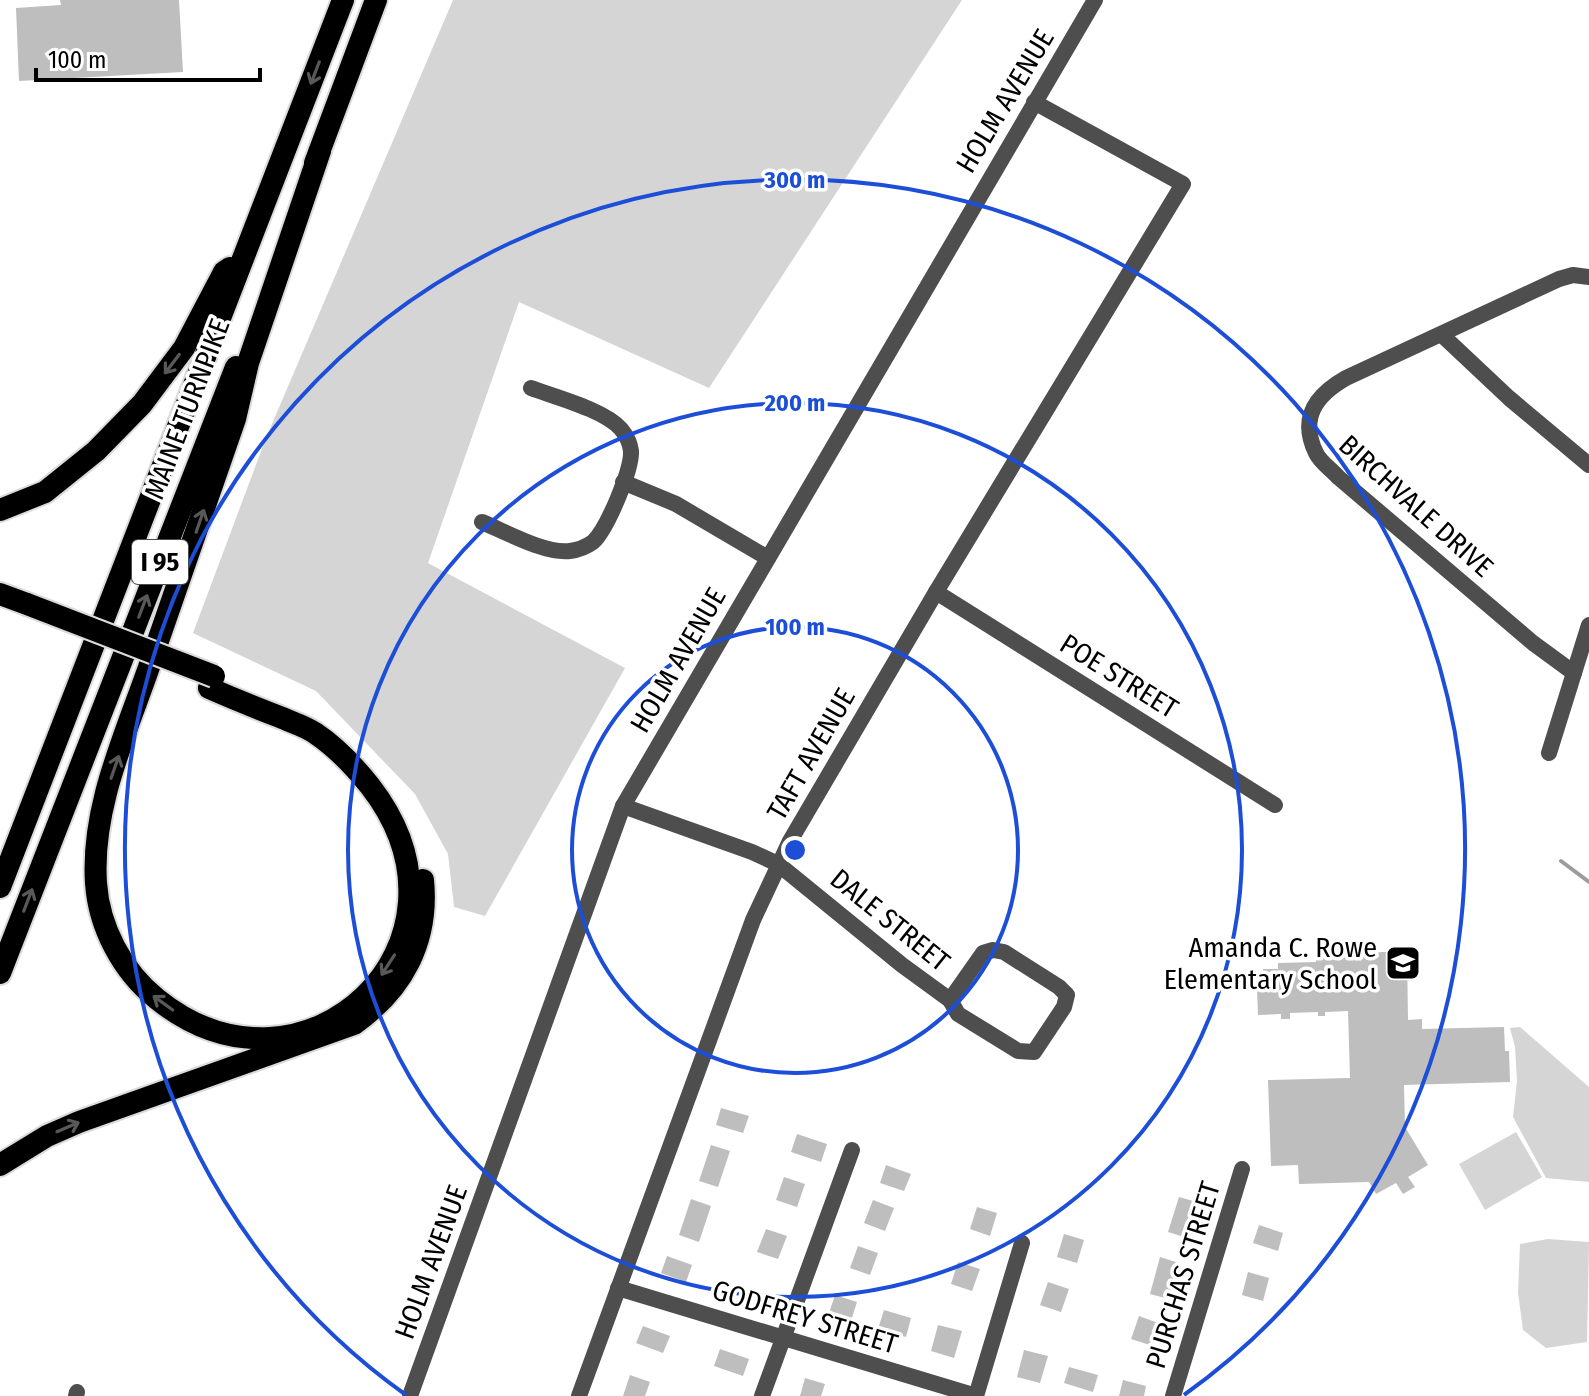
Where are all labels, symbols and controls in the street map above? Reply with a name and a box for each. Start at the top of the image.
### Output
street label: HOLM AVENUE [949,23,1061,179]
scale bar [36,32,260,82]
text: 100 m [48,46,106,74]
one-way arrow [307,60,321,85]
text: 300 m [764,166,825,194]
street label: MAINE TURNPIKE [137,314,237,504]
one-way arrow [163,353,180,375]
text: 200 m [764,389,825,417]
street label: BIRCHVALE DRIVE [1332,428,1500,584]
one-way arrow [193,509,208,534]
road number: I 95 [132,540,188,584]
street label: HOLM AVENUE [623,582,733,738]
one-way arrow [137,594,151,619]
text: 100 m [765,613,825,641]
street label: POE STREET [1054,627,1184,725]
street label: TAFT AVENUE [760,682,862,826]
one-way arrow [108,754,123,779]
centre of rings [781,836,809,864]
street label: DALE STREET [824,862,956,978]
one-way arrow [22,888,36,913]
place label: Amanda C. Rowe Elementary School [1164,931,1377,996]
school or university icon: Amanda C. Rowe Elementary School [1384,944,1422,982]
one-way arrow [380,953,396,976]
one-way arrow [152,995,174,1011]
one-way arrow [55,1118,80,1133]
street label: PURCHAS STREET [1139,1178,1227,1372]
street label: HOLM AVENUE [388,1180,474,1344]
street label: GODFREY STREET [709,1273,901,1361]

